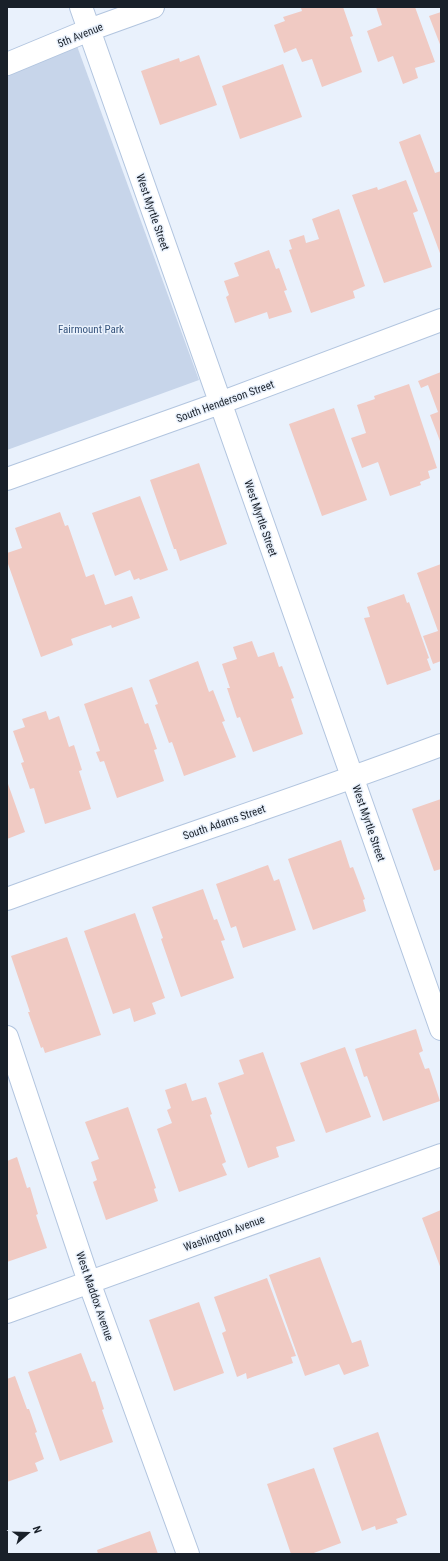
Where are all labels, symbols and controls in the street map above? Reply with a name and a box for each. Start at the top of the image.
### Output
street label: 5th Avenue [55,20,105,51]
street label: West Myrtle Street [133,172,172,252]
park label: Fairmount Park [58,323,124,336]
street label: South Henderson Street [175,378,276,425]
street label: West Myrtle Street [241,478,280,558]
street label: West Myrtle Street [349,783,388,863]
street label: South Adams Street [181,802,267,843]
street label: Washington Avenue [182,1213,266,1254]
street label: West Maddox Avenue [73,1250,116,1342]
north arrow [8,1513,48,1553]
text: N [30,1524,44,1535]

